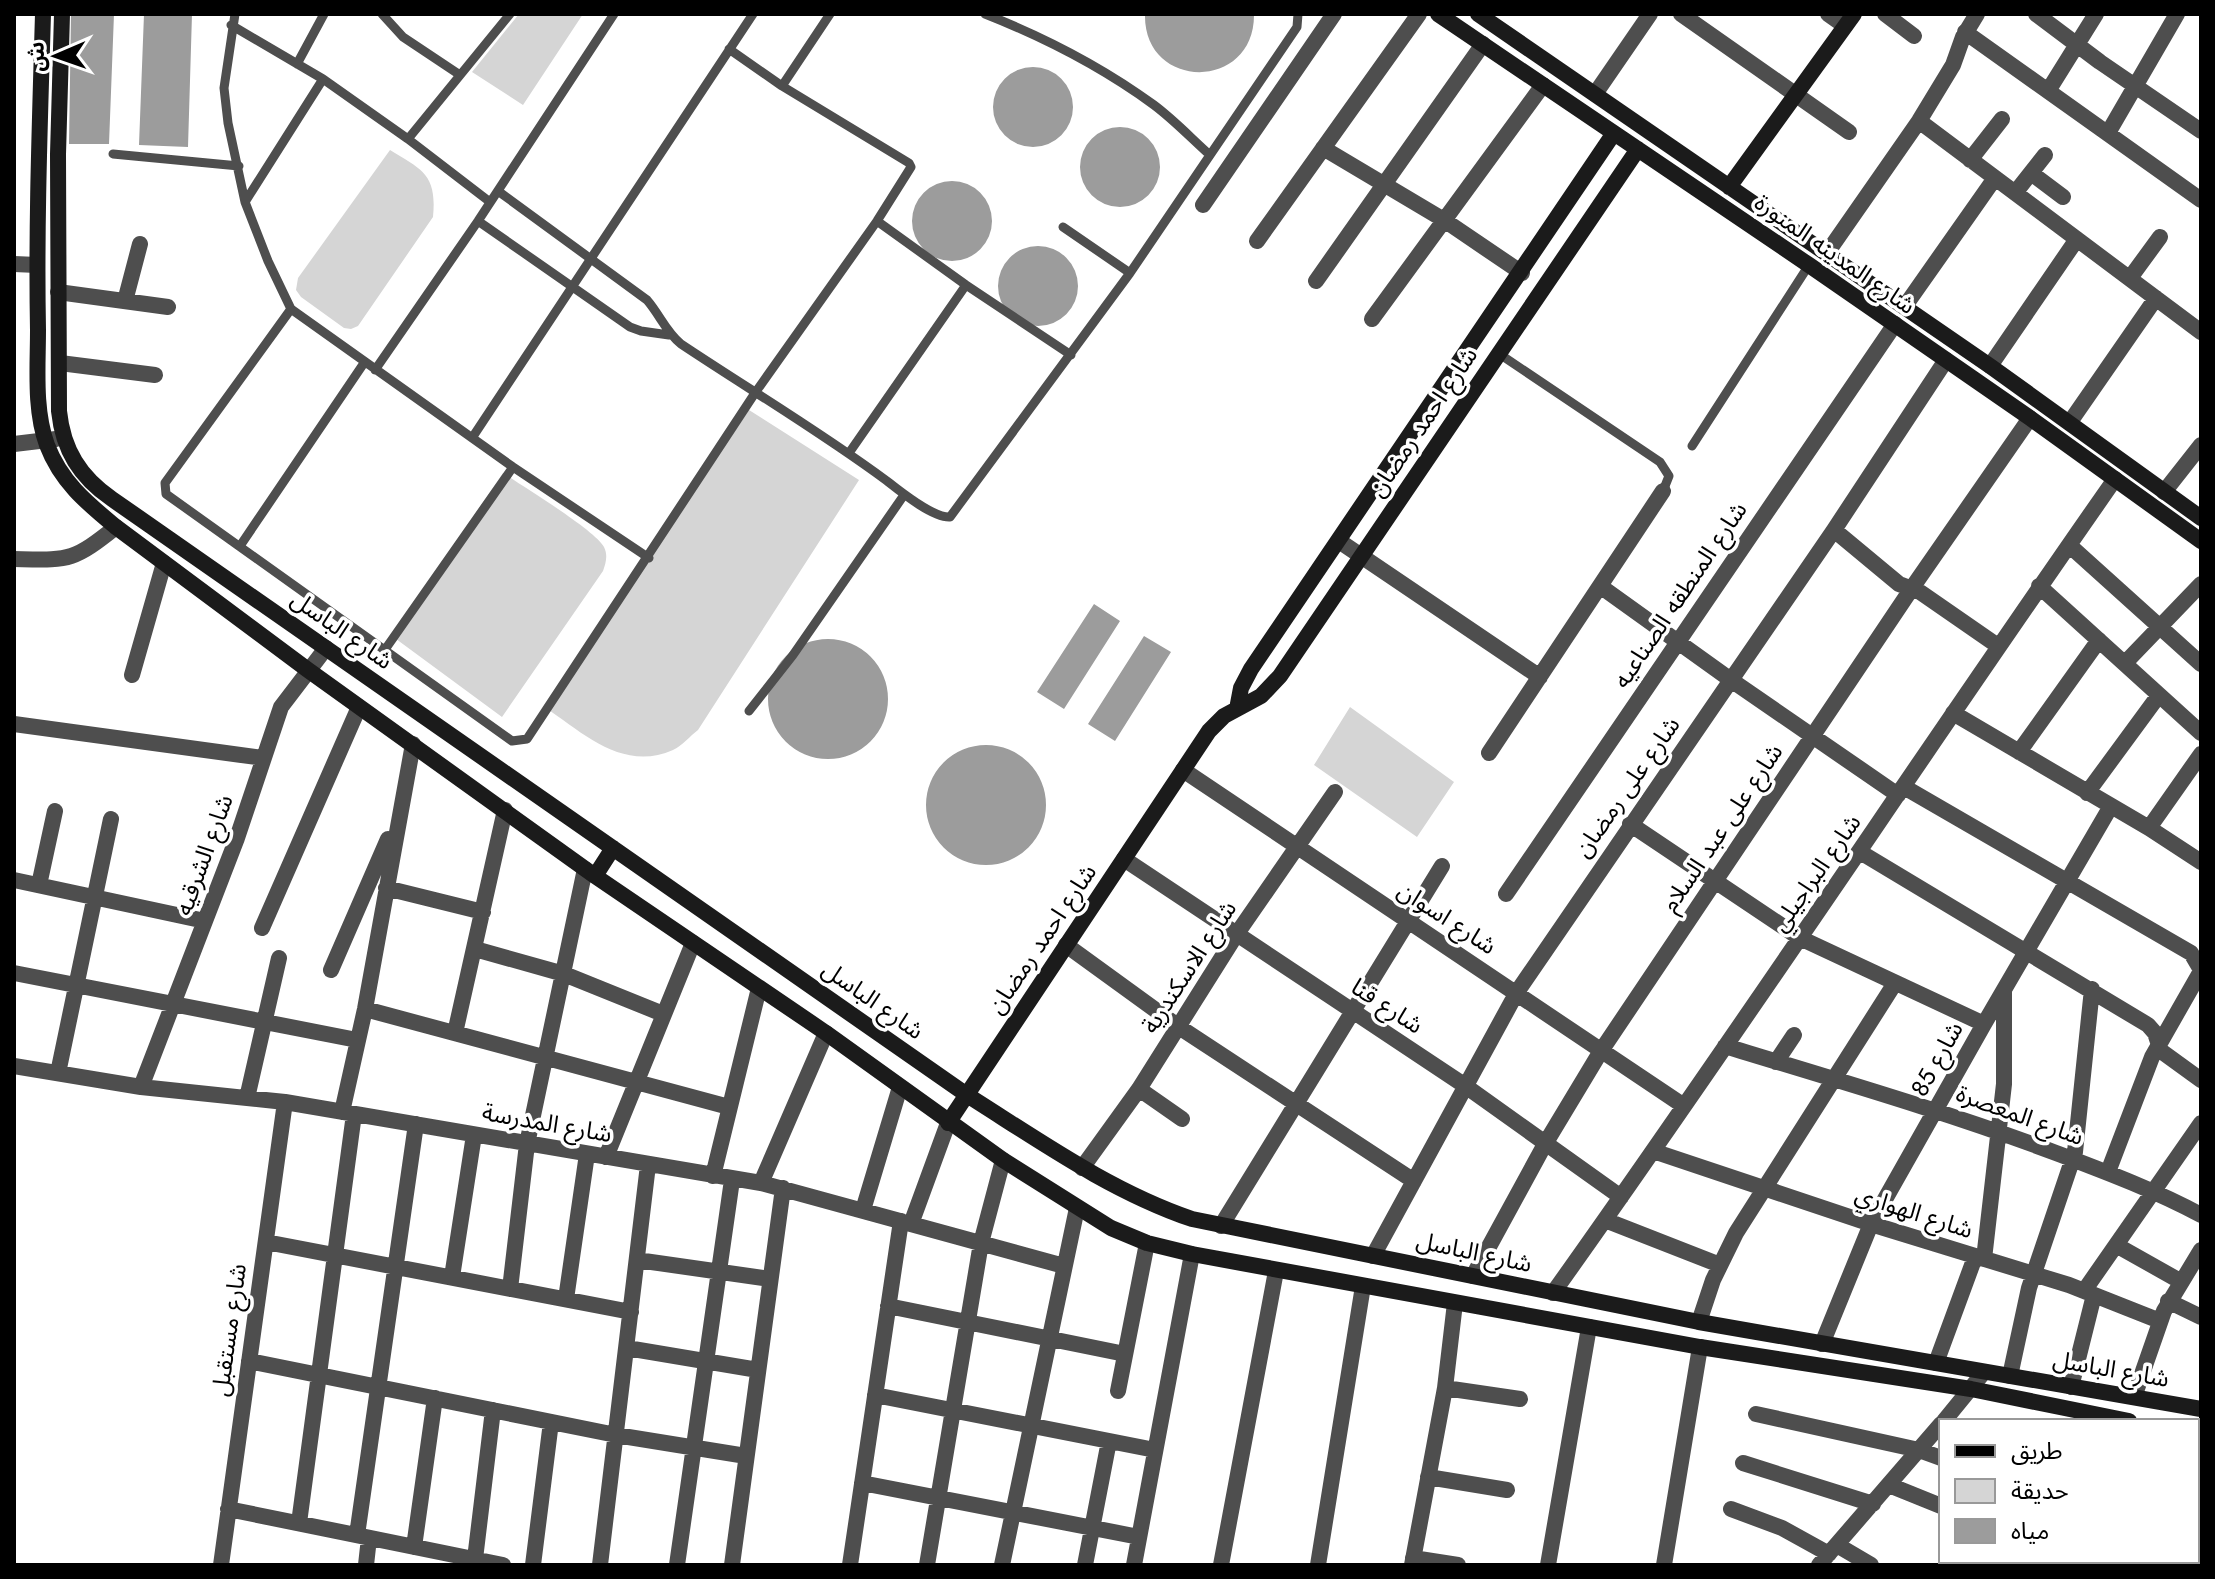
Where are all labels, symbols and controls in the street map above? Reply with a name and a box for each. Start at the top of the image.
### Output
north arrow [16,16,96,96]
text: ش [19,41,53,72]
street label: شارع المدينه المنورة [1748,185,1923,322]
street label: شارع احمد رمضان [1359,340,1486,504]
street label: شارع المنطقه الصناعيه [1604,494,1755,695]
street label: شارع الباسل [284,582,400,678]
street label: شارع على رمضان [1565,709,1688,864]
street label: شارع على عبد السلام [1652,736,1792,920]
street label: شارع الشرقيه [165,789,242,920]
street label: شارع البراجيلي [1762,807,1870,940]
street label: شارع احمد رمضان [978,857,1105,1021]
street label: شارع اسوان [1391,872,1504,963]
street label: شارع الاسكندرية [1132,893,1245,1040]
street label: شارع الباسل [815,952,931,1048]
street label: شارع قنا [1344,969,1430,1042]
street label: شارع 85 [1902,1015,1971,1102]
street label: شارع المعصرة [1952,1075,2089,1154]
street label: شارع المدرسة [479,1094,615,1151]
street label: شارع الهواري [1850,1176,1978,1249]
street label: شارع الباسل [1413,1222,1535,1281]
street label: شارع مستقبل [202,1261,255,1398]
street label: شارع الباسل [2050,1341,2172,1396]
legend [1939,1419,2199,1563]
text: طريق [2011,1433,2063,1468]
text: حديقة [2011,1473,2069,1508]
text: مياه [2011,1513,2049,1548]

